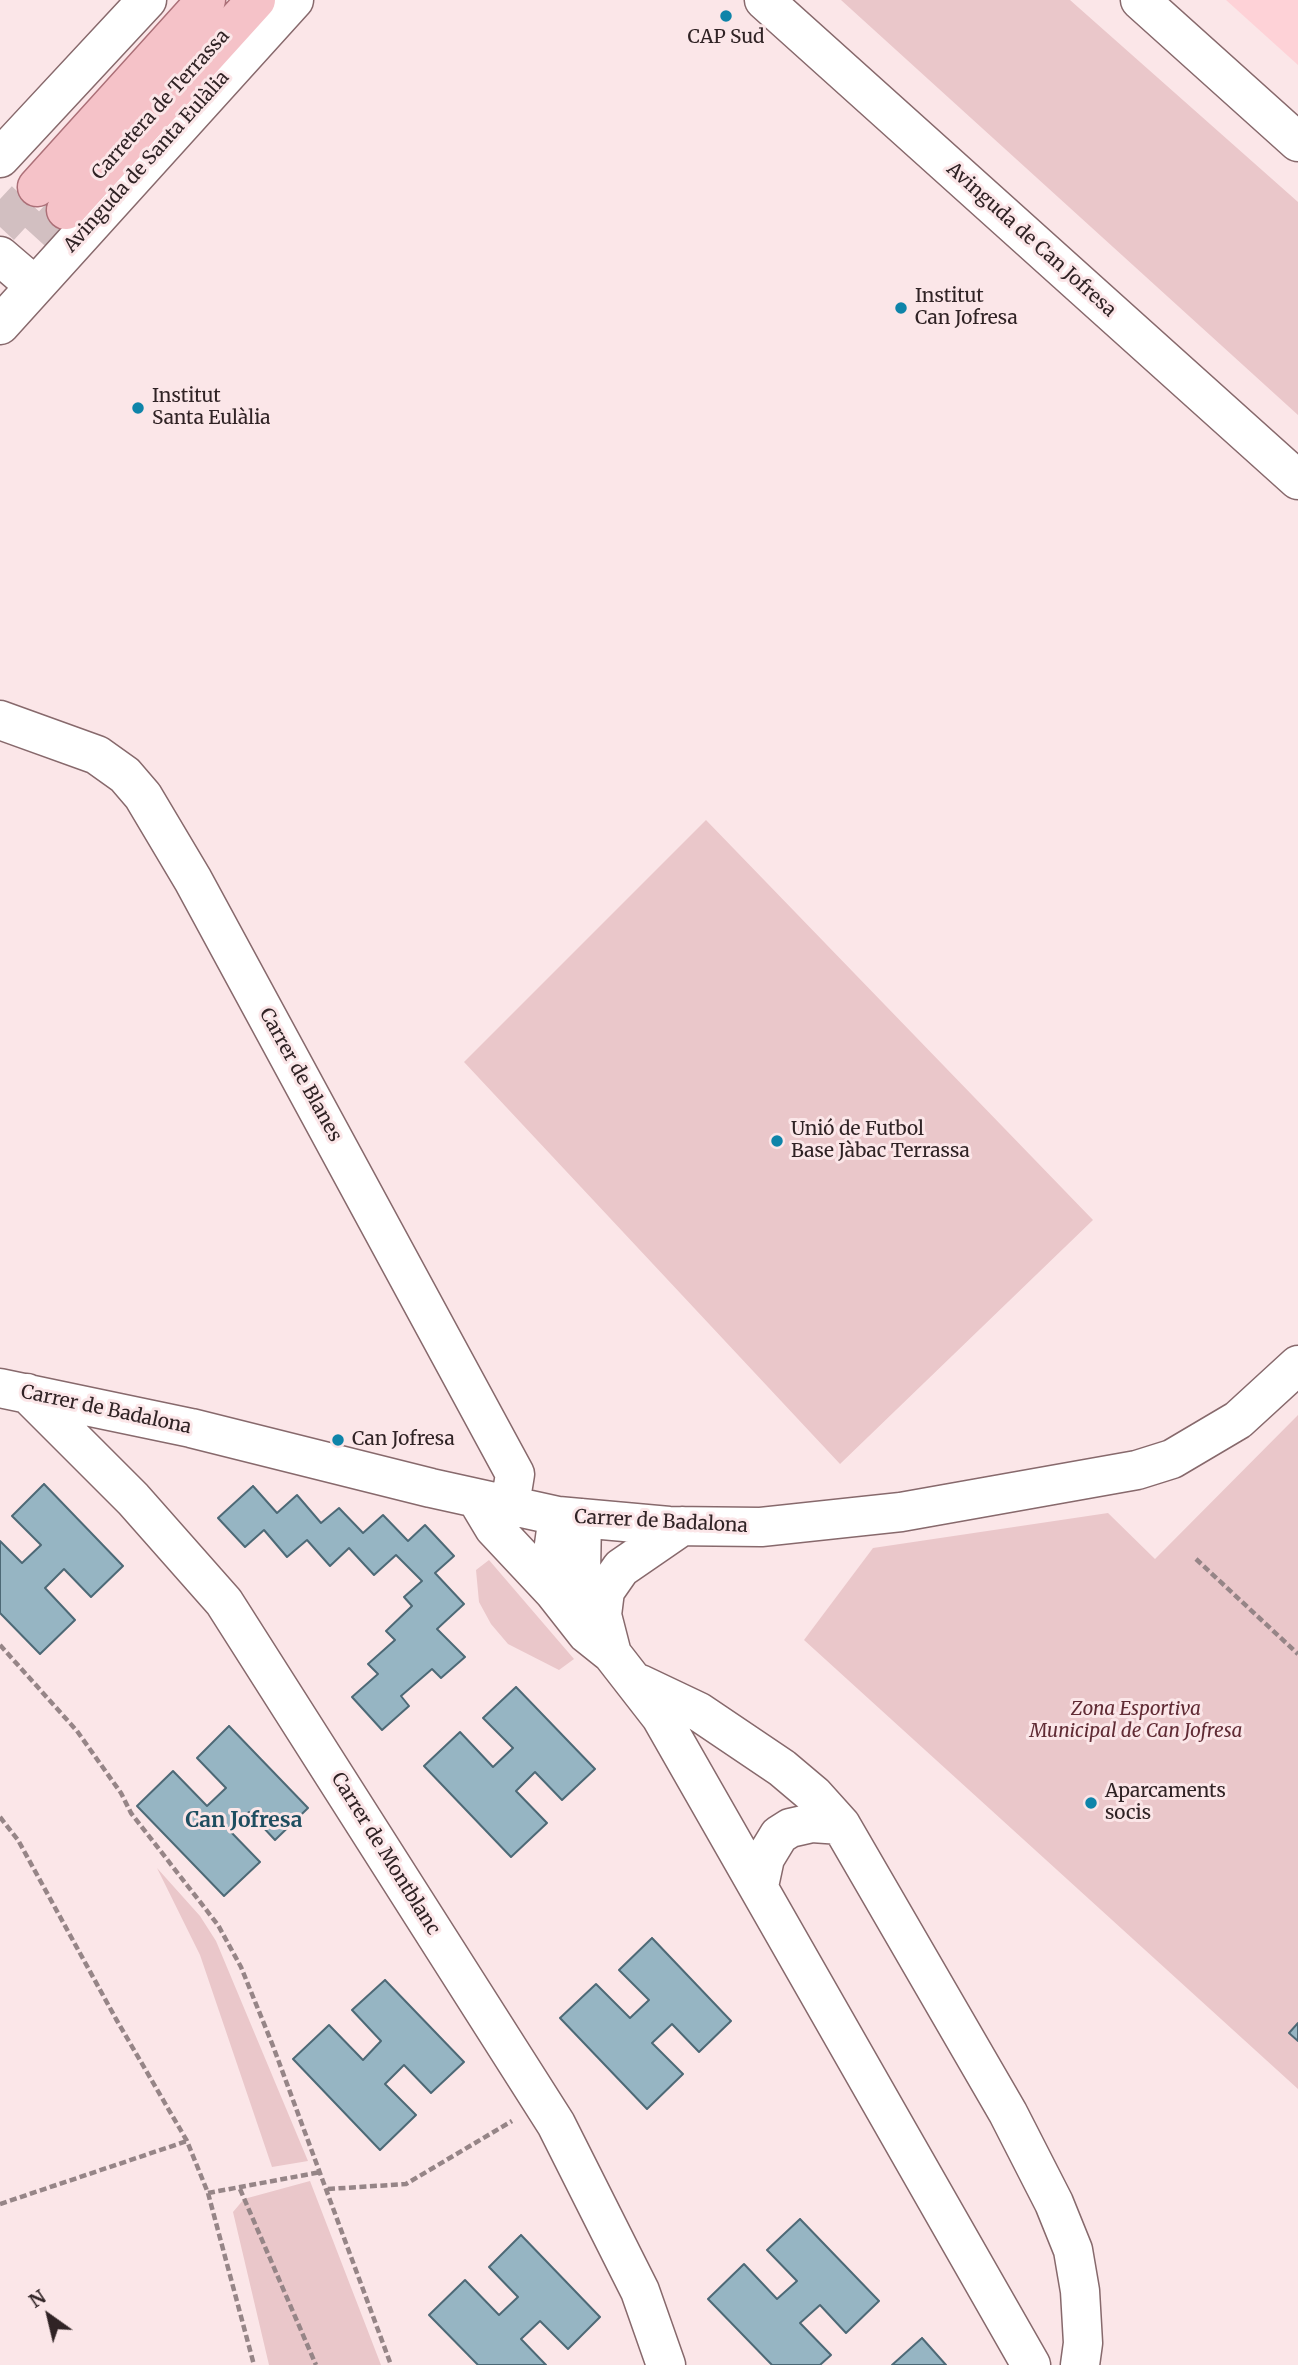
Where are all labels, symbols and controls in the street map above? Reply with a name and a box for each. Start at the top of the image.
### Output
marker: CAP Sud [718,8,734,24]
street label: Carretera de Terrassa [88,25,234,185]
place label: CAP Sud [688,27,764,49]
street label: Avinguda de Santa Eulàlia [60,67,234,257]
street label: Avinguda de Can Jofresa [942,158,1120,322]
place label: Institut Can Jofresa [915,286,1018,330]
marker: Institut Can Jofresa [893,300,909,316]
place label: Institut Santa Eulàlia [152,386,270,430]
marker: Institut Santa Eulàlia [130,400,146,416]
street label: Carrer de Blanes [254,1004,346,1146]
place label: Unió de Futbol Base Jàbac Terrassa [791,1119,970,1163]
marker: Unió de Futbol Base Jàbac Terrassa [769,1133,785,1149]
street label: Carrer de Badalona [19,1381,193,1439]
place label: Can Jofresa [352,1429,455,1451]
marker: Can Jofresa [330,1432,346,1448]
street label: Carrer de Badalona [574,1506,748,1538]
park label: Zona Esportiva Municipal de Can Jofresa [1030,1699,1242,1743]
street label: Carrer de Montblanc [326,1769,444,1939]
place label: Aparcaments socis [1105,1781,1226,1825]
marker: Aparcaments socis [1083,1795,1099,1811]
district label: Can Jofresa [185,1808,303,1834]
north arrow [14,2281,84,2351]
text: N [24,2284,50,2313]

